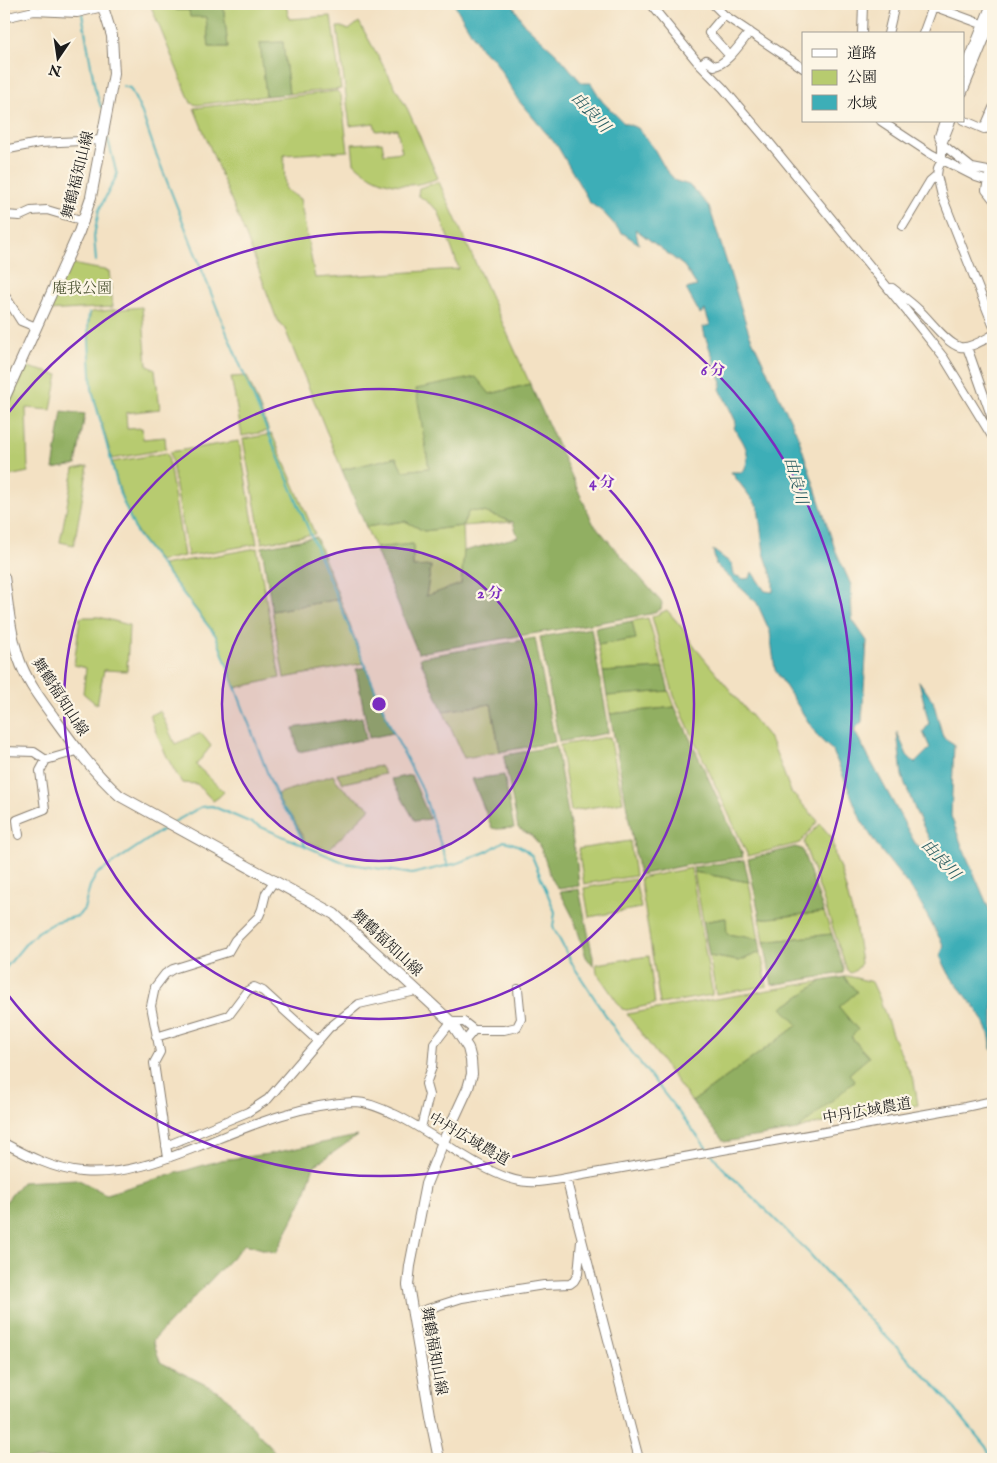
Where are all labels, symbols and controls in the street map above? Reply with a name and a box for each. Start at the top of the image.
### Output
north arrow [32,32,82,82]
legend [802,32,964,122]
text: 道路 [847,44,877,63]
text: N [47,60,64,80]
text: 公園 [847,68,877,87]
water label: 由良川 [566,89,615,139]
text: 水域 [847,94,877,113]
street label: 舞鶴福知山線 [58,129,98,221]
park label: 庵我公園 [52,279,112,298]
text: 6 分 [701,361,725,380]
water label: 由良川 [779,455,811,509]
text: 4 分 [589,473,615,492]
text: 2 分 [477,584,503,603]
street label: 舞鶴福知山線 [28,654,92,740]
centre of rings [370,695,388,713]
water label: 由良川 [916,836,965,886]
street label: 舞鶴福知山線 [348,905,426,981]
street label: 中丹広域農道 [821,1094,913,1128]
street label: 中丹広域農道 [425,1108,513,1170]
street label: 舞鶴福知山線 [417,1305,451,1397]

